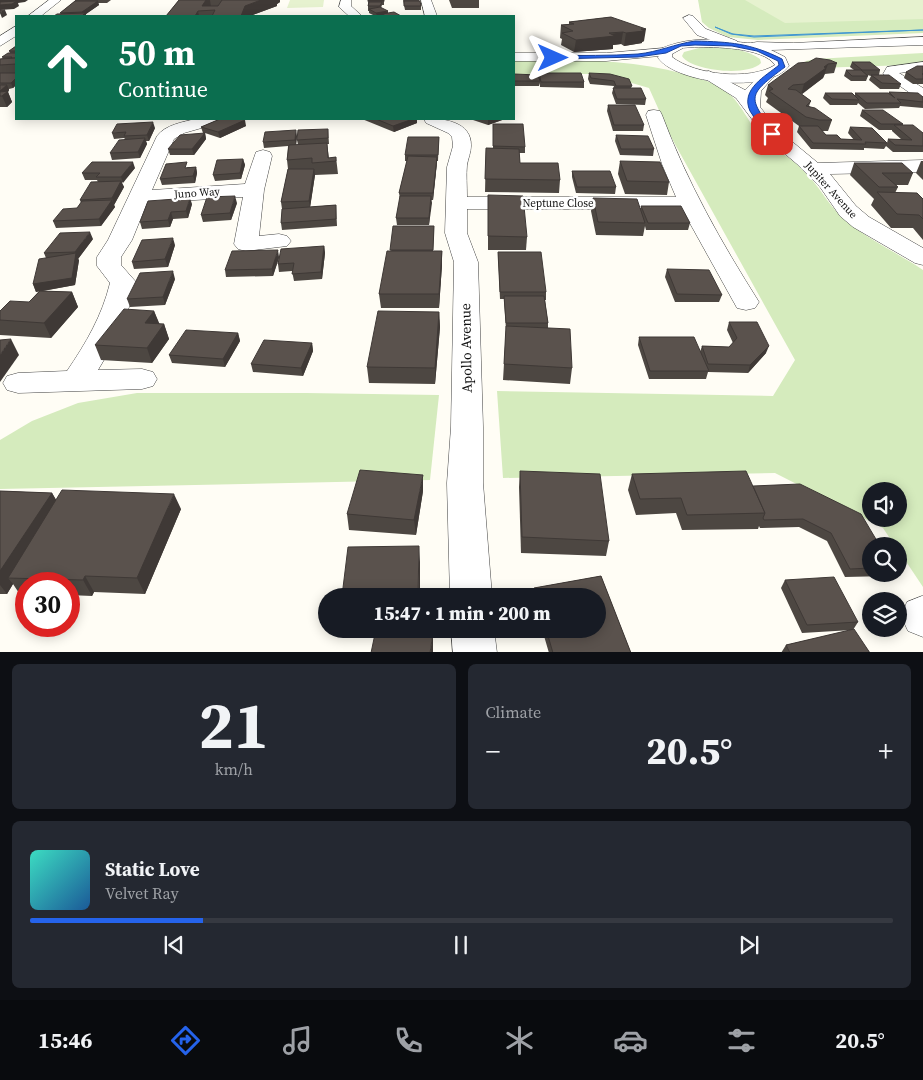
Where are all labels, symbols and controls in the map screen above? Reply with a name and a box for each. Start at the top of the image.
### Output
text: 50 m [118,29,195,77]
position arrow [526,31,578,83]
icon: ahead [35,35,100,100]
text: Continue [118,74,208,104]
pin [751,113,793,155]
icon: arrive [758,120,786,148]
street label: Jupiter Avenue [801,157,861,222]
street label: Juno Way [172,184,221,202]
street label: Neptune Close [522,196,594,211]
street label: Apollo Avenue [455,303,477,393]
map controls [862,482,907,637]
button: sound [862,482,907,527]
button: search [862,537,907,582]
speed limit sign: 30 [15,572,80,637]
button: layers [862,592,907,637]
text: 15:47 · 1 min · 200 m [373,600,551,626]
text: 21 [199,681,269,770]
text: Climate [486,701,541,723]
text: 20.5° [646,725,733,777]
text: − [486,732,500,770]
text: + [878,732,893,770]
text: km/h [215,758,253,780]
text: Static Love [105,856,200,882]
text: Velvet Ray [105,882,179,904]
icon: previous [160,931,188,959]
icon: pause [447,931,475,959]
icon: next [735,931,763,959]
icon: directions [168,1023,203,1058]
icon: music [280,1023,315,1058]
icon: phone [391,1023,426,1058]
icon: climate [502,1023,537,1058]
icon: car [613,1023,648,1058]
icon: filters [724,1023,759,1058]
text: 15:46 [38,1025,92,1055]
text: 20.5° [835,1025,885,1055]

